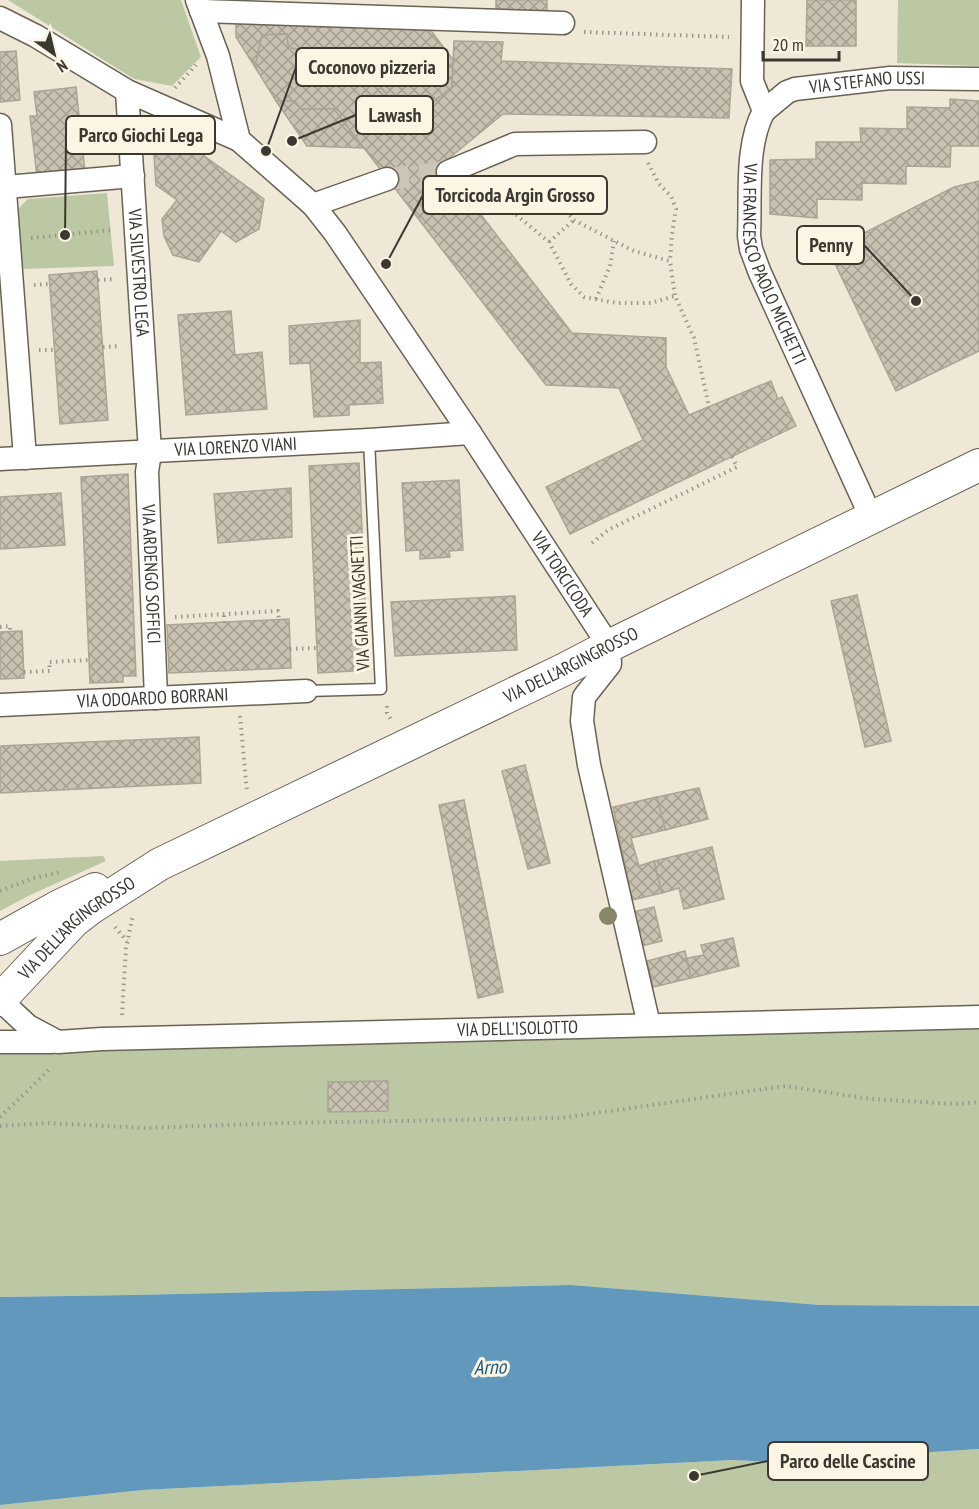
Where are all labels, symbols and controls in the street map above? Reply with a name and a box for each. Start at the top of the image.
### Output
north arrow [24,24,84,84]
scale bar [763,24,840,62]
text: 20 m [772,33,804,56]
callout: Coconovo pizzeria [296,48,448,86]
text: Coconovo pizzeria [308,54,436,80]
text: N [53,56,72,77]
street label: VIA STEFANO USSI [807,66,925,98]
callout: Lawash [356,96,433,134]
text: Lawash [369,102,421,128]
callout: Parco Giochi Lega [66,116,215,154]
text: Parco Giochi Lega [79,122,203,148]
street label: VIA FRANCESCO PAOLO MICHETTI [738,161,812,368]
callout: Torcicoda Argin Grosso [423,176,607,214]
text: Torcicoda Argin Grosso [435,182,595,208]
street label: VIA SILVESTRO LEGA [123,207,155,338]
callout: Penny [797,226,864,264]
text: Penny [809,232,854,258]
street label: VIA LORENZO VIANI [173,432,297,461]
street label: VIA ARDENGO SOFFICI [137,503,166,644]
street label: VIA TORCICODA [526,526,599,621]
street label: VIA GIANNI VAGNETTI [344,535,375,672]
street label: VIA DELL'ARGINGROSSO [499,621,642,708]
street label: VIA ODOARDO BORRANI [76,683,229,712]
street label: VIA DELL'ARGINGROSSO [13,871,139,985]
street label: VIA DELL'ISOLOTTO [456,1015,578,1041]
water label: Arno [473,1353,508,1381]
callout: Parco delle Cascine [768,1442,928,1480]
text: Parco delle Cascine [780,1448,916,1474]

